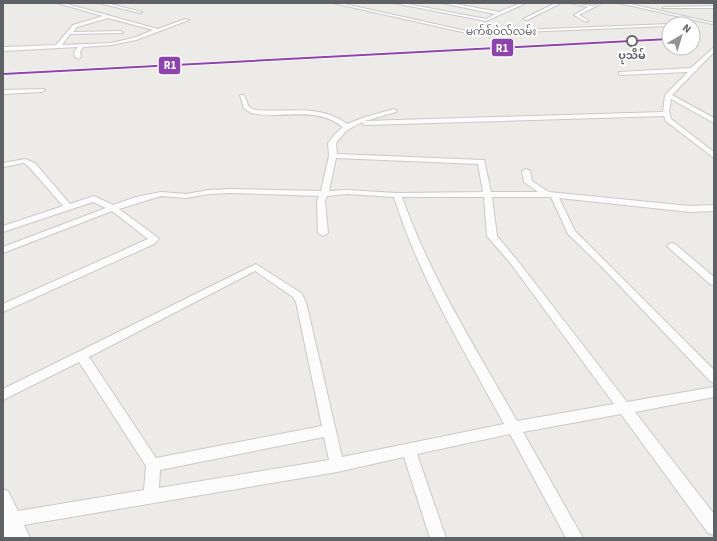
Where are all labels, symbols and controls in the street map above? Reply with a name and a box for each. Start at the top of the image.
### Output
north arrow [661,16,701,56]
text: N [679,20,694,37]
street label: မက်စ်ဝဲလ်လမ်း [466,24,537,39]
marker: ပုသိမ် [626,35,638,47]
line badge: R1 [491,38,514,57]
text: R1 [496,41,508,56]
place label: ပုသိမ် [618,48,646,65]
line badge: R1 [158,56,181,75]
text: R1 [164,58,176,73]

